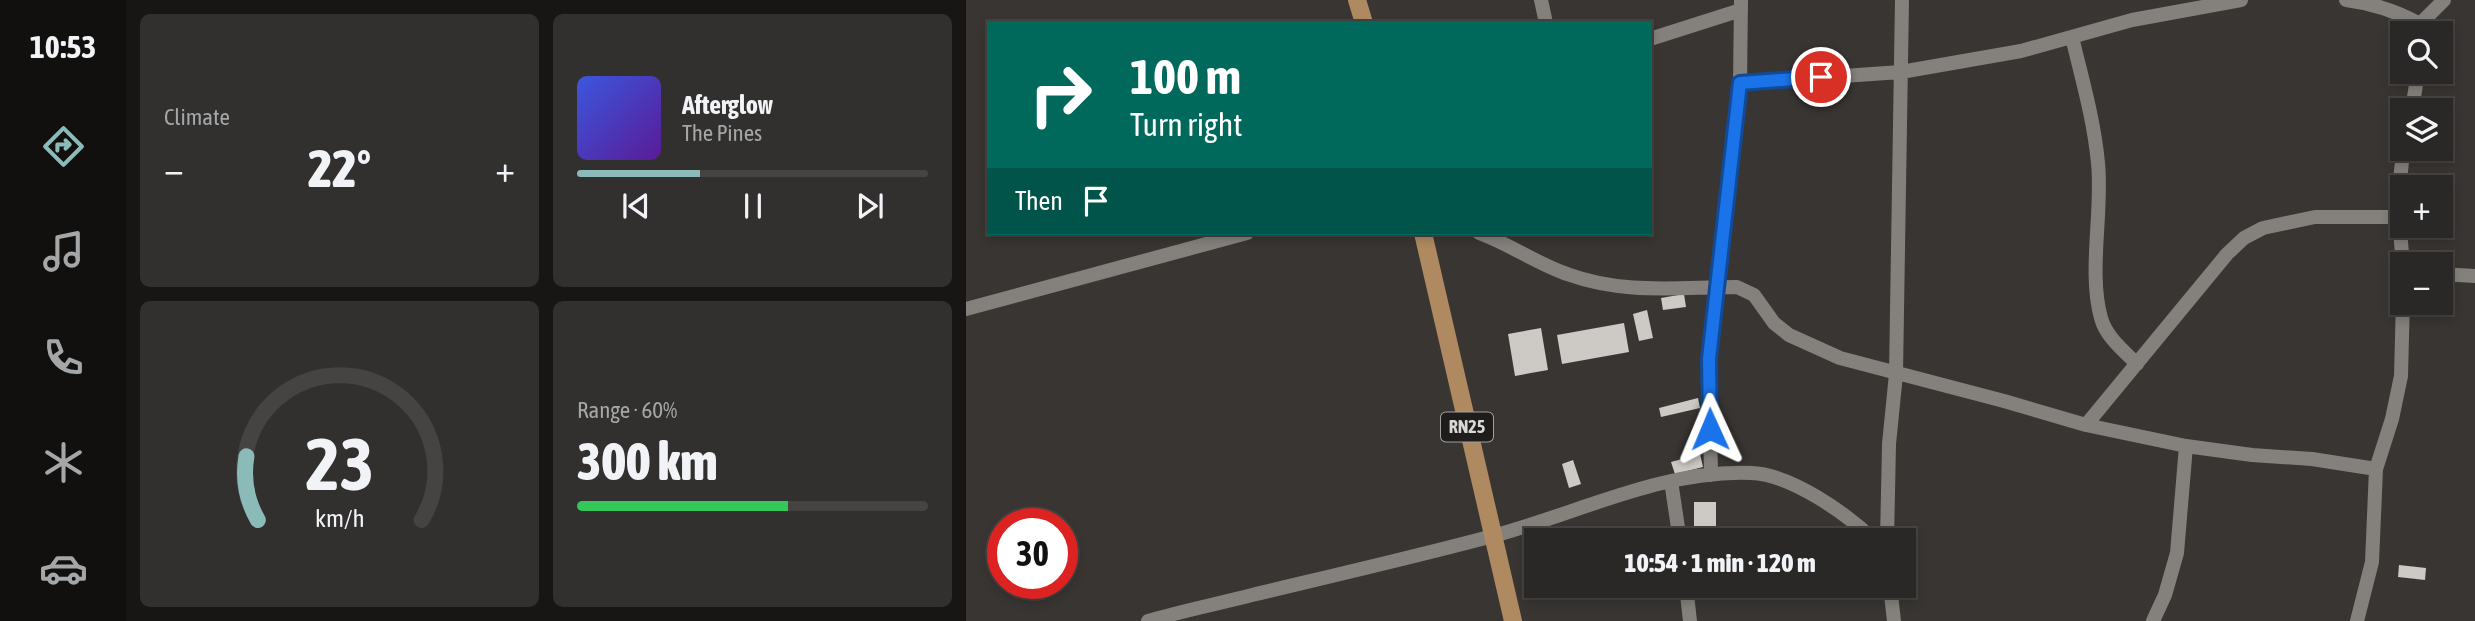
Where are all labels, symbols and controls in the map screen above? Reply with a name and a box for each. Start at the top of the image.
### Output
map controls [2390,21,2453,315]
button: search [2390,21,2453,84]
text: 10:53 [30,28,96,65]
pin [1791,47,1851,107]
text: 100 m [1130,48,1241,104]
icon: right [1015,49,1106,140]
icon: arrive [1802,58,1840,96]
text: Afterglow [682,90,773,120]
button: layers [2390,98,2453,161]
text: Climate [164,104,230,130]
text: Turn right [1130,106,1243,143]
text: The Pines [682,120,762,146]
icon: directions [39,122,88,171]
text: 22° [308,138,371,198]
text: − [164,147,184,190]
text: + [495,147,515,190]
button: + [2390,175,2453,238]
icon: arrive [1077,182,1115,220]
text: Then [1015,186,1063,216]
icon: previous [617,187,655,225]
icon: pause [734,187,772,225]
icon: next [851,187,889,225]
icon: music [39,227,88,276]
button: − [2390,252,2453,315]
icon: phone [39,333,88,382]
position arrow [1673,392,1747,466]
text: Range · 60% [577,397,677,423]
road number: RN25 [1441,412,1493,442]
text: 23 [305,422,374,505]
text: 300 km [577,431,718,491]
icon: climate [39,438,88,487]
text: km/h [315,504,364,532]
speed limit sign: 30 [987,508,1078,599]
icon: car [39,544,88,593]
text: 10:54 · 1 min · 120 m [1624,548,1816,578]

